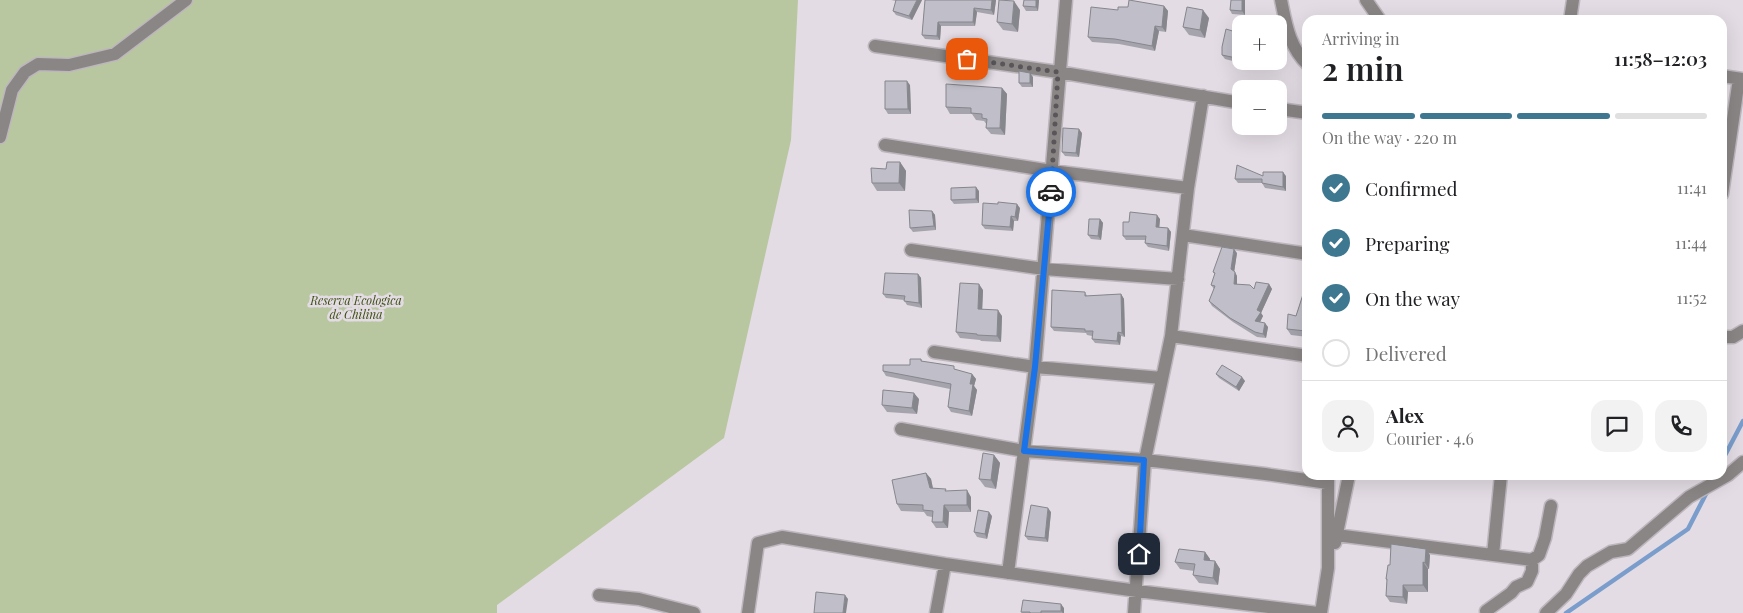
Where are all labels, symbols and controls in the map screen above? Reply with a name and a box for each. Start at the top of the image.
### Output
map controls [1232,15,1287,135]
button: + [1232,15,1287,70]
text: Arriving in [1322,28,1400,49]
pin [946,38,988,80]
icon: bag [953,45,981,73]
text: 11:58–12:03 [1614,45,1707,71]
text: 2 min [1322,46,1404,89]
button: − [1232,80,1287,135]
text: On the way · 220 m [1322,127,1457,148]
courier [1026,167,1076,217]
icon: check [1322,174,1350,202]
text: Confirmed [1365,175,1458,201]
text: 11:41 [1677,177,1707,198]
icon: car [1037,178,1065,206]
icon: check [1322,229,1350,257]
text: Preparing [1365,230,1450,256]
text: 11:44 [1675,232,1707,253]
icon: check [1322,284,1350,312]
text: On the way [1365,285,1460,311]
text: 11:52 [1677,287,1707,308]
park label: Reserva Ecologica de Chilina [309,292,402,322]
text: Delivered [1365,340,1447,366]
button: person [1322,400,1374,452]
button: chat [1591,400,1643,452]
button: phone [1655,400,1707,452]
text: Alex [1386,402,1424,428]
text: Courier · 4.6 [1386,428,1474,449]
pin [1118,533,1160,575]
icon: home [1125,540,1153,568]

